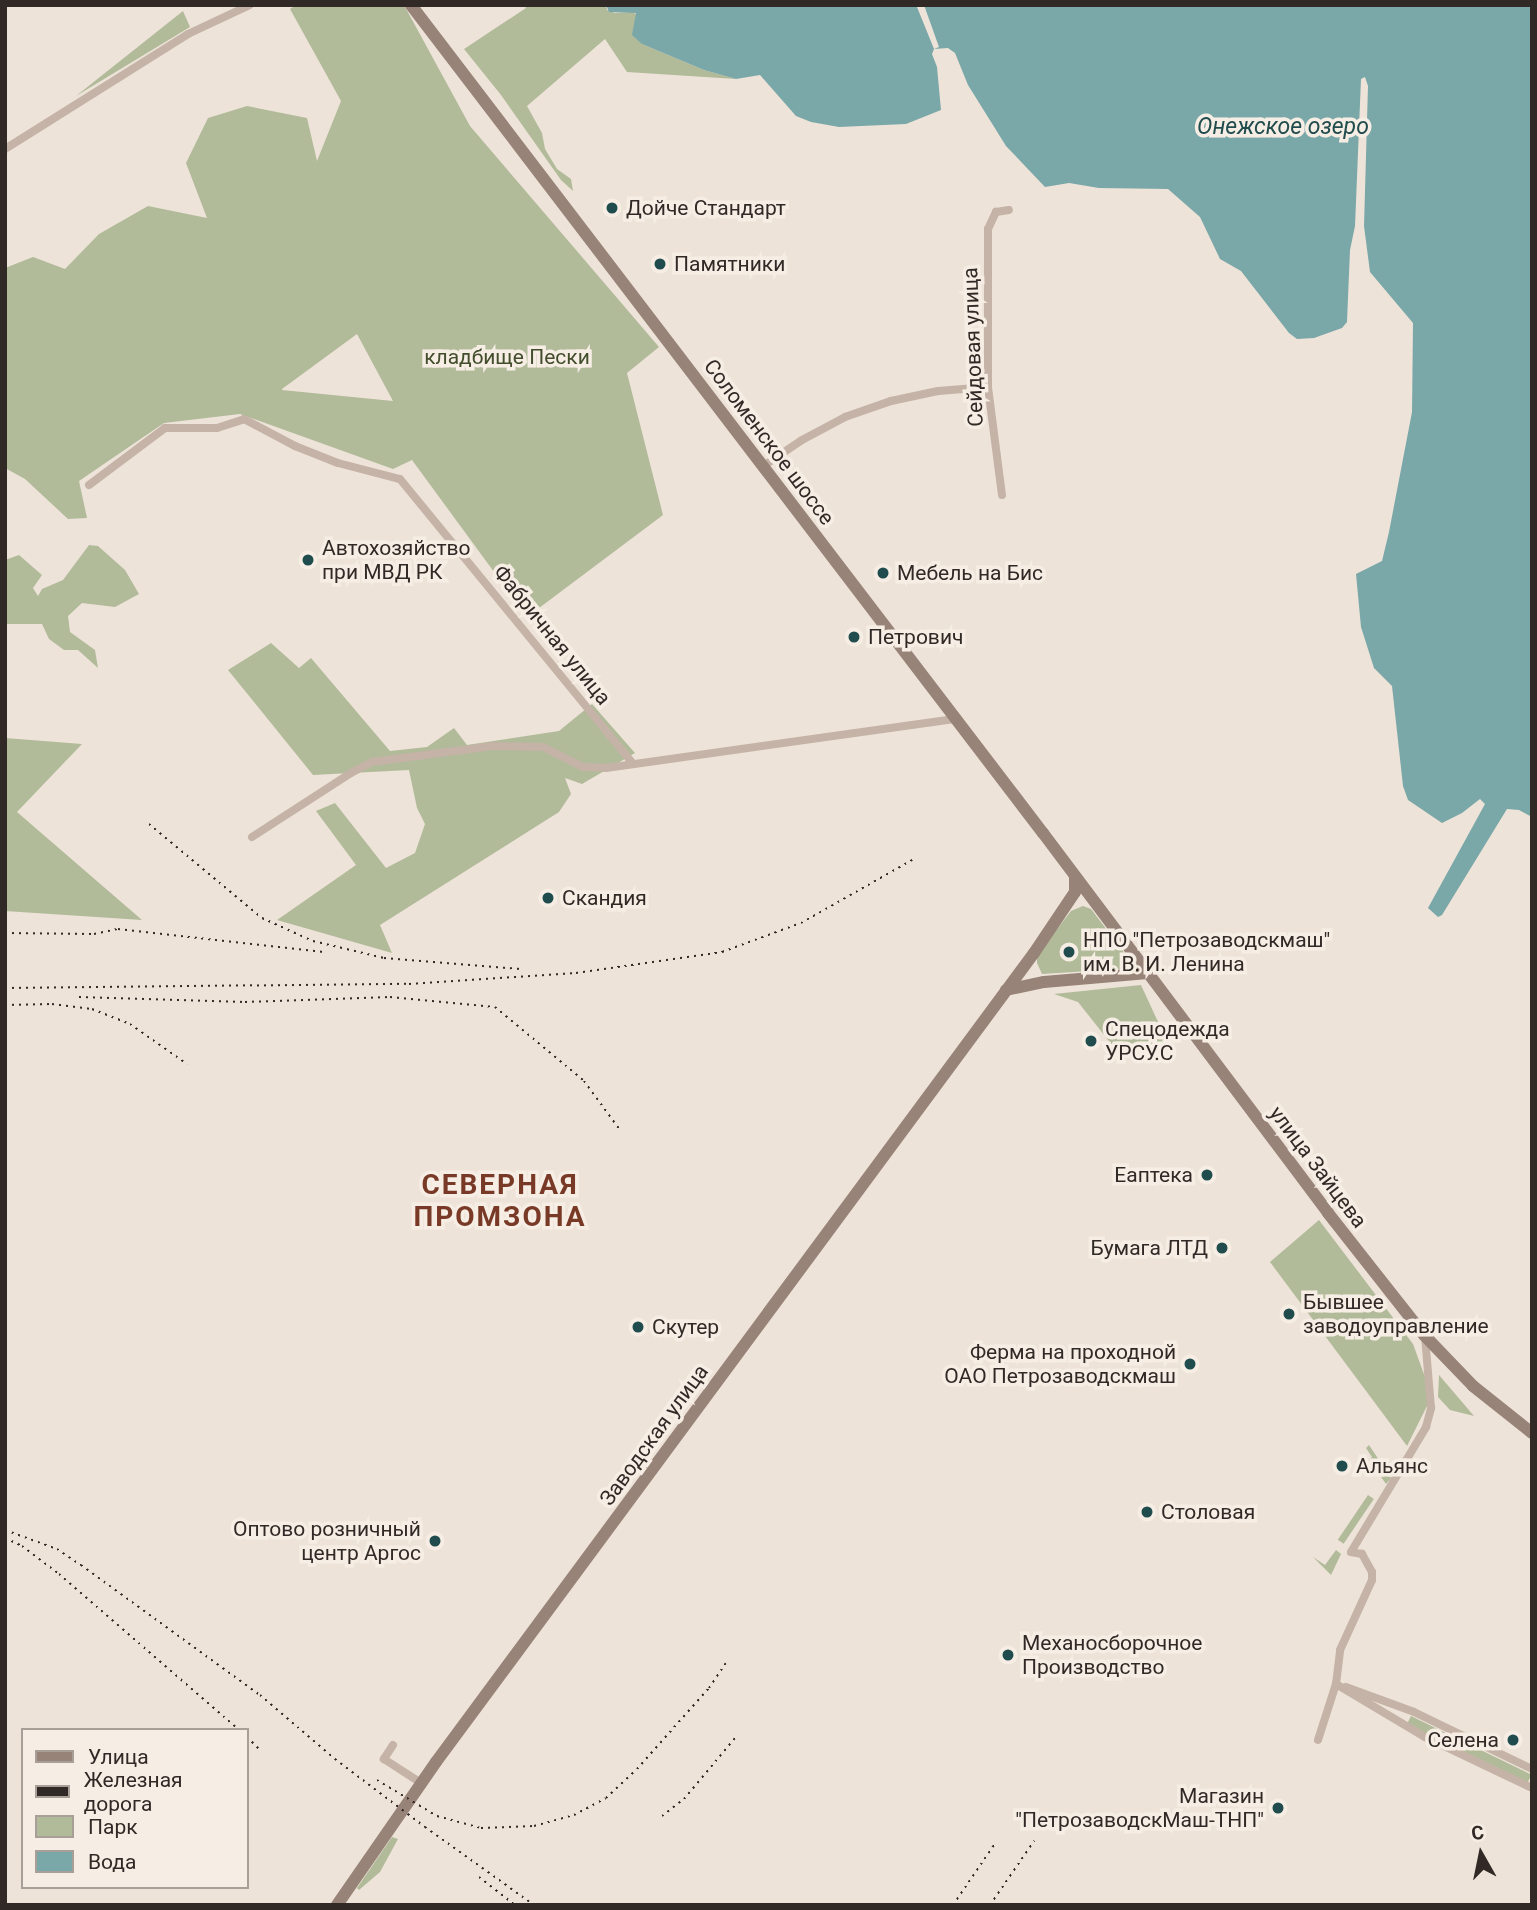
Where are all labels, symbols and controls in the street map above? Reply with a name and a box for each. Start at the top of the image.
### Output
water label: Онежское озеро [1197,113,1369,141]
place label: Дойче Стандарт [626,195,786,221]
marker: Дойче Стандарт [604,200,620,216]
place label: Памятники [674,251,785,277]
marker: Памятники [652,256,668,272]
street label: Сейдовая улица [958,267,988,427]
park label: кладбище Пески [424,344,590,370]
street label: Соломенское шоссе [698,354,840,530]
place label: Автохозяйство при МВД РК [322,535,471,585]
marker: Автохозяйство при МВД РК [300,552,316,568]
street label: Фабричная улица [488,560,616,710]
place label: Мебель на Бис [897,560,1043,586]
marker: Мебель на Бис [875,565,891,581]
place label: Петрович [868,624,963,650]
marker: Петрович [846,629,862,645]
place label: Скандия [562,885,647,911]
marker: Скандия [540,890,556,906]
place label: НПО "Петрозаводскмаш" им. В. И. Ленина [1083,927,1330,977]
marker: НПО "Петрозаводскмаш" им. В. И. Ленина [1061,944,1077,960]
place label: Спецодежда УРСУ.С [1105,1016,1230,1066]
marker: Спецодежда УРСУ.С [1083,1033,1099,1049]
street label: улица Зайцева [1264,1101,1372,1233]
place label: Еаптека [1114,1162,1193,1188]
marker: Еаптека [1199,1167,1215,1183]
district label: СЕВЕРНАЯ ПРОМЗОНА [414,1168,586,1234]
place label: Бумага ЛТД [1090,1235,1208,1261]
marker: Бумага ЛТД [1214,1240,1230,1256]
place label: Бывшее заводоуправление [1303,1289,1489,1339]
marker: Бывшее заводоуправление [1281,1306,1297,1322]
place label: Скутер [652,1314,719,1340]
marker: Скутер [630,1319,646,1335]
place label: Ферма на проходной ОАО Петрозаводскмаш [944,1339,1176,1389]
marker: Ферма на проходной ОАО Петрозаводскмаш [1182,1356,1198,1372]
street label: Заводская улица [594,1360,714,1510]
place label: Альянс [1356,1453,1428,1479]
marker: Альянс [1334,1458,1350,1474]
place label: Столовая [1161,1499,1255,1525]
marker: Столовая [1139,1504,1155,1520]
place label: Оптово розничный центр Аргос [233,1516,421,1566]
marker: Оптово розничный центр Аргос [427,1533,443,1549]
place label: Механосборочное Производство [1022,1630,1202,1680]
marker: Механосборочное Производство [1000,1647,1016,1663]
place label: Селена [1427,1727,1499,1753]
legend [21,1728,248,1889]
marker: Селена [1505,1732,1521,1748]
text: Улица [88,1745,149,1769]
text: Железная дорога [84,1768,183,1816]
place label: Магазин "ПетрозаводскМаш-ТНП" [1015,1783,1264,1833]
marker: Магазин "ПетрозаводскМаш-ТНП" [1270,1800,1286,1816]
text: Парк [88,1815,138,1839]
north arrow [1446,1819,1516,1889]
text: С [1470,1820,1486,1845]
text: Вода [88,1850,136,1874]

